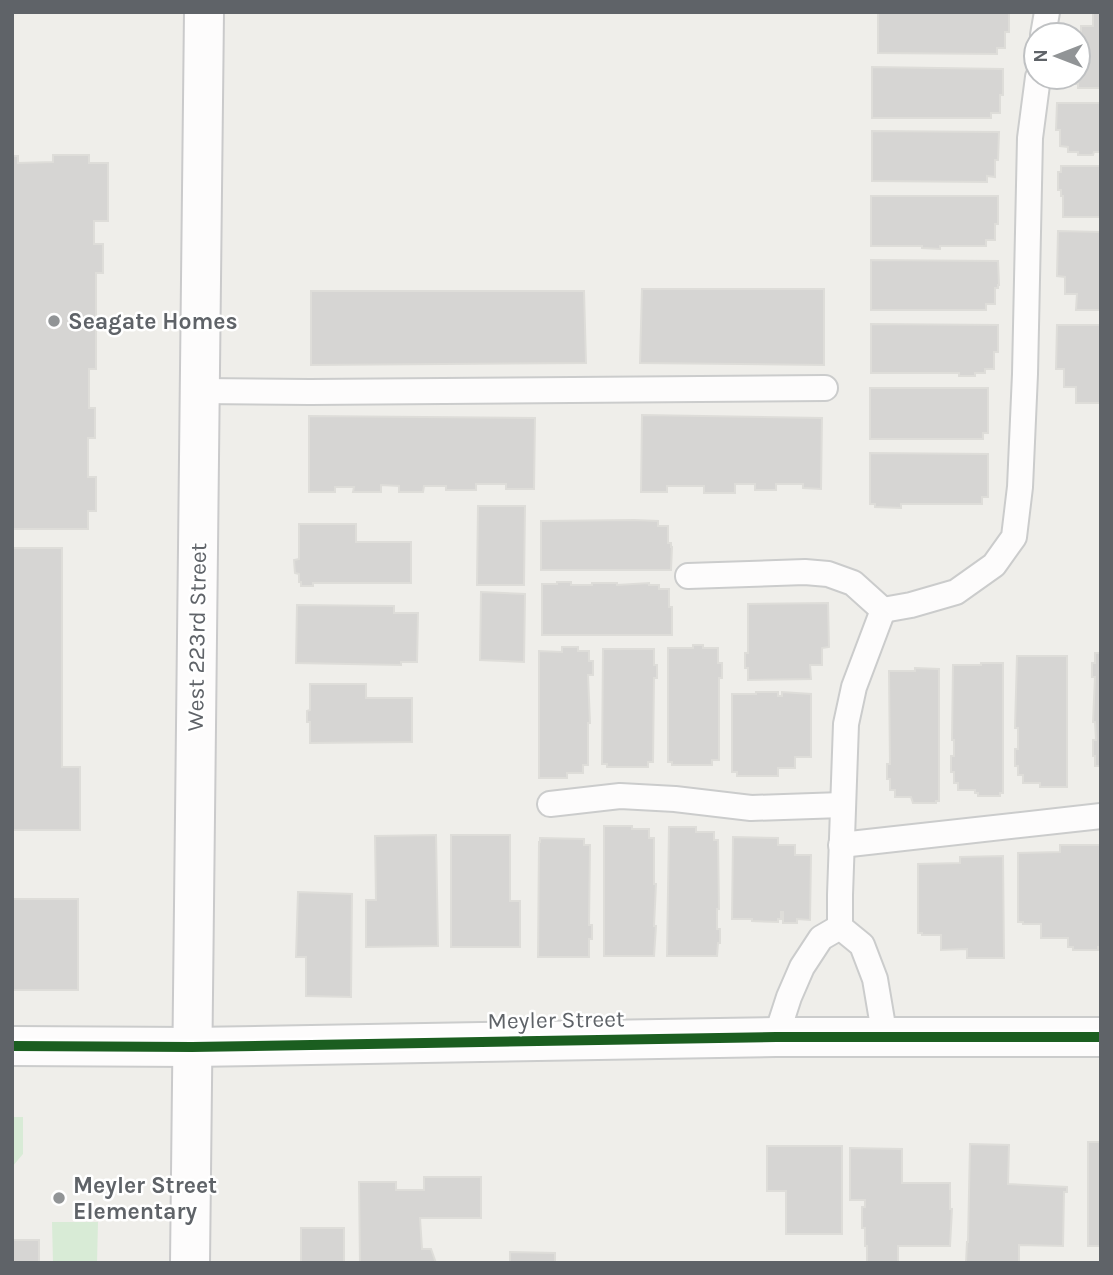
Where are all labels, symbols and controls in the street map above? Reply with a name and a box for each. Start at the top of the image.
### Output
north arrow [1022,21,1092,91]
text: N [1030,49,1052,63]
place label: Seagate Homes [68,308,238,335]
marker: Seagate Homes [46,313,62,329]
street label: West 223rd Street [182,542,212,732]
street label: Meyler Street [487,1005,625,1035]
place label: Meyler Street Elementary [73,1172,217,1225]
marker: Meyler Street Elementary [51,1190,67,1206]

